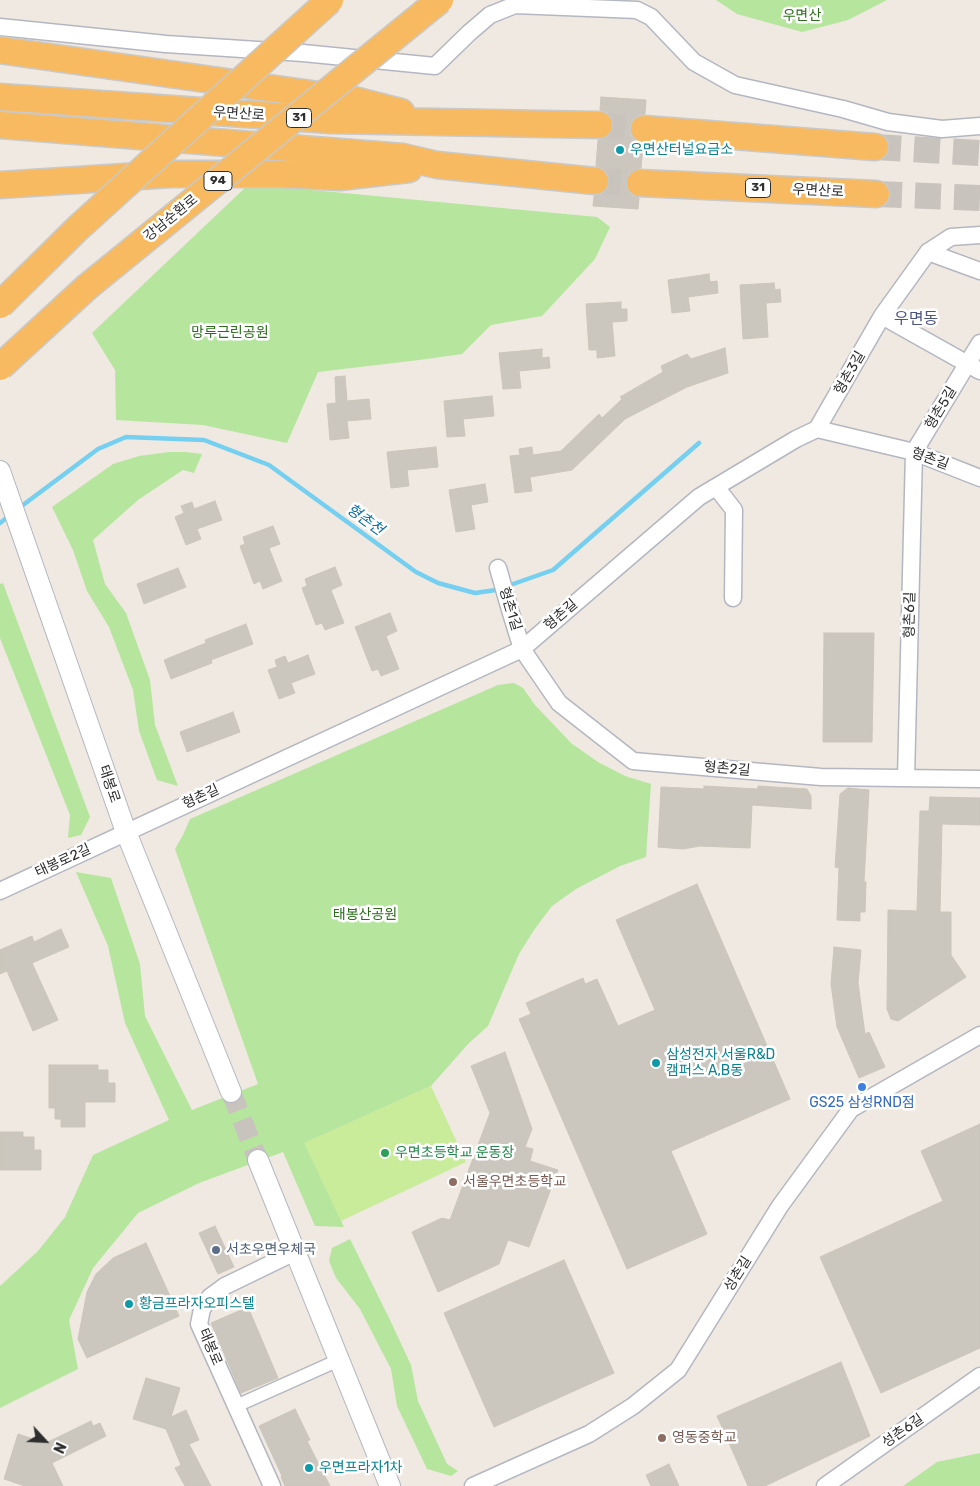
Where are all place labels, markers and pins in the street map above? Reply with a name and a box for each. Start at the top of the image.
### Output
place label: 우면산터널요금소 [630,142,733,158]
marker: 우면산터널요금소 [614,144,626,156]
place label: 삼성전자 서울R&D 캠퍼스 A,B동 [666,1047,775,1080]
marker: 삼성전자 서울R&D 캠퍼스 A,B동 [650,1057,662,1069]
marker: GS25 삼성RND점 [856,1081,868,1093]
place label: GS25 삼성RND점 [809,1095,915,1111]
place label: 우면초등학교 운동장 [395,1145,514,1161]
marker: 우면초등학교 운동장 [379,1147,391,1159]
place label: 서울우면초등학교 [463,1174,566,1190]
marker: 서울우면초등학교 [447,1176,459,1188]
place label: 서초우면우체국 [226,1242,316,1258]
marker: 서초우면우체국 [210,1244,222,1256]
place label: 황금프라자오피스텔 [139,1296,255,1312]
marker: 황금프라자오피스텔 [123,1298,135,1310]
place label: 영동중학교 [672,1430,736,1446]
marker: 영동중학교 [656,1432,668,1444]
place label: 우면프라자1차 [319,1460,402,1476]
marker: 우면프라자1차 [303,1462,315,1474]

